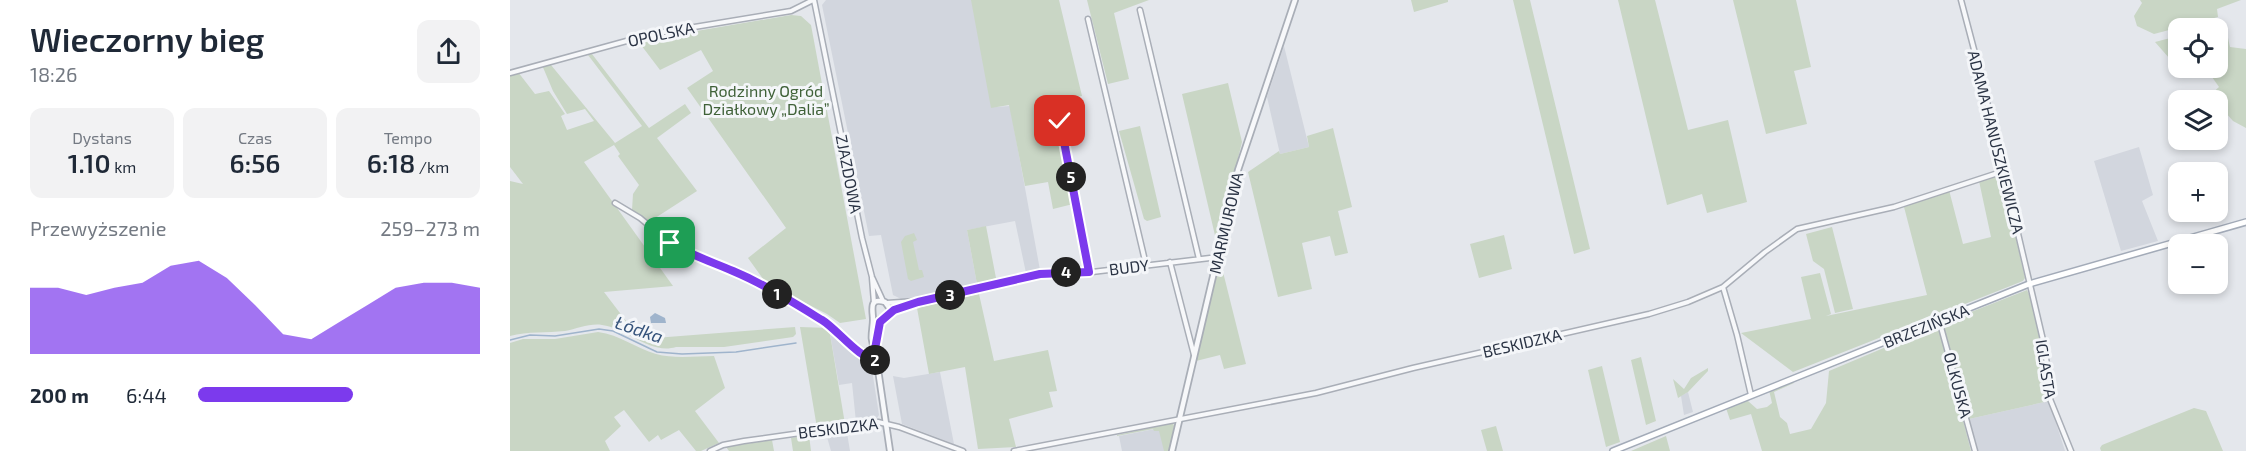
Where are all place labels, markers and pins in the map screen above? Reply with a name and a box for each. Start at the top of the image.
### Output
pin [1034,95,1085,146]
pin: 5 [1056,162,1086,192]
pin [644,217,695,268]
pin: 4 [1051,257,1081,287]
pin: 1 [762,279,792,309]
pin: 3 [935,280,965,310]
pin: 2 [860,345,890,375]

